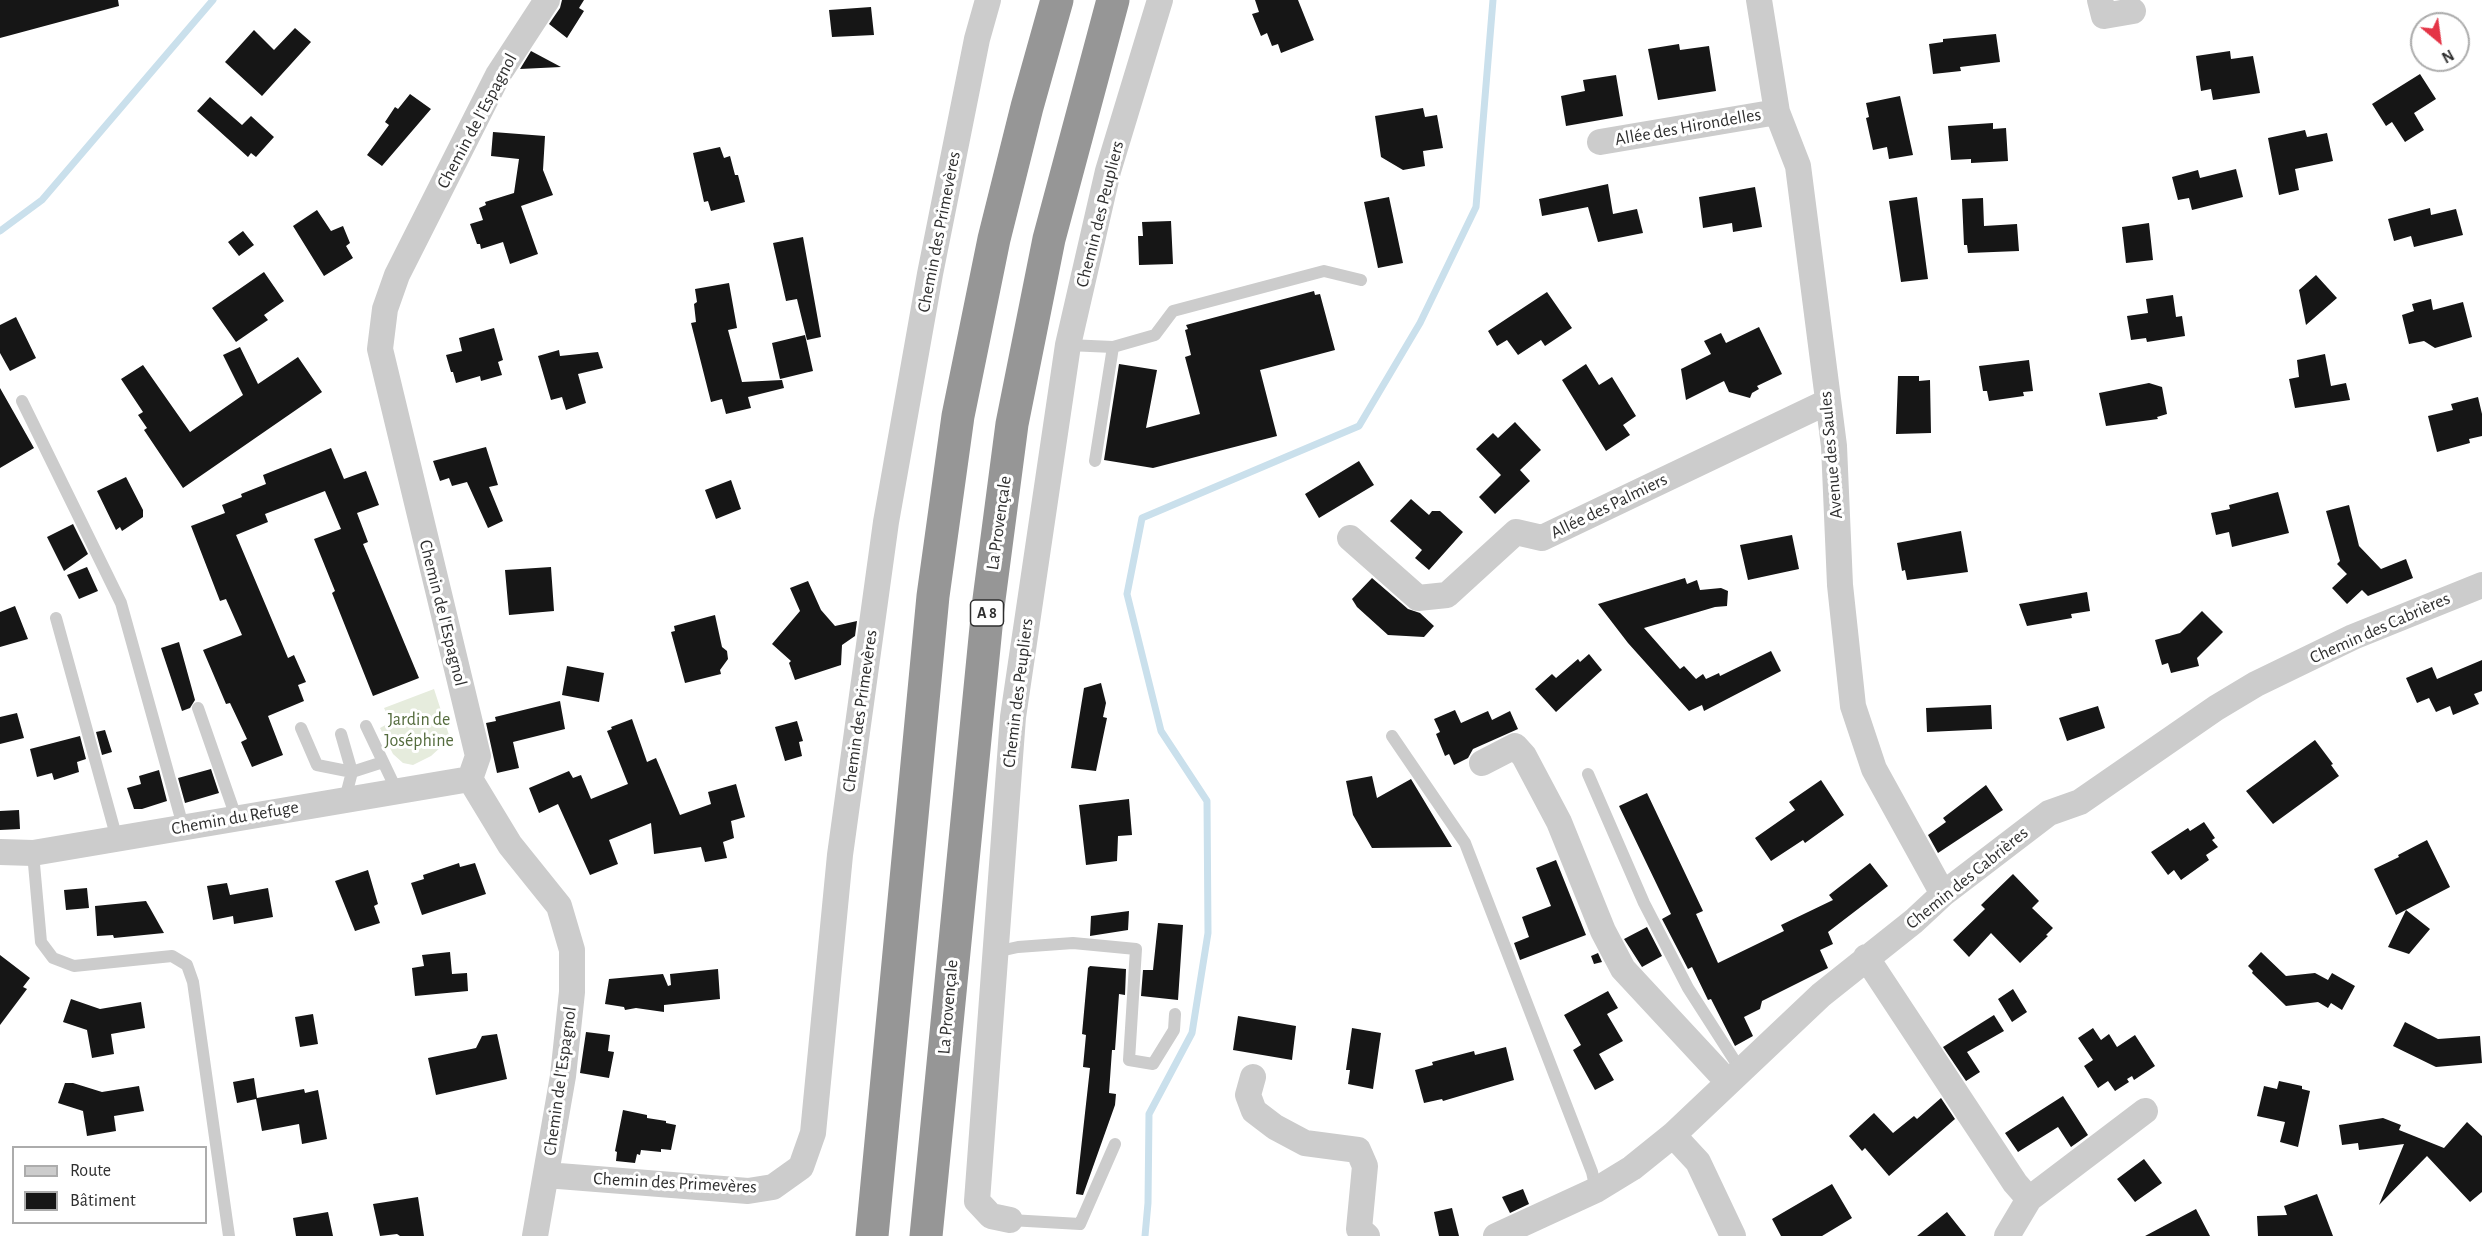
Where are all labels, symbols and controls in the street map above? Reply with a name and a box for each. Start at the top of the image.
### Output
north arrow [2410,12,2470,72]
text: N [2439,46,2457,66]
street label: Chemin de l'Espagnol [432,50,522,192]
street label: Allée des Hirondelles [1613,104,1763,150]
street label: Chemin des Peupliers [1071,139,1129,289]
street label: Chemin des Primevères [913,150,965,314]
street label: Avenue des Saules [1815,390,1847,520]
street label: Allée des Palmiers [1547,468,1671,544]
street label: La Provençale [982,474,1016,572]
street label: Chemin de l'Espagnol [414,538,472,688]
street label: Chemin des Cabrières [2307,587,2453,669]
road number: A 8 [970,600,1004,626]
street label: Chemin des Peupliers [998,617,1038,769]
street label: Chemin des Primevères [838,628,882,794]
park label: Jardin de Joséphine [384,709,454,752]
street label: Chemin du Refuge [170,796,300,840]
street label: Chemin des Cabrières [1901,822,2033,934]
street label: La Provençale [933,959,963,1055]
street label: Chemin de l'Espagnol [539,1005,581,1157]
legend [12,1146,207,1224]
text: Route [70,1162,111,1180]
street label: Chemin des Primevères [593,1168,757,1198]
text: Bâtiment [70,1192,136,1210]

